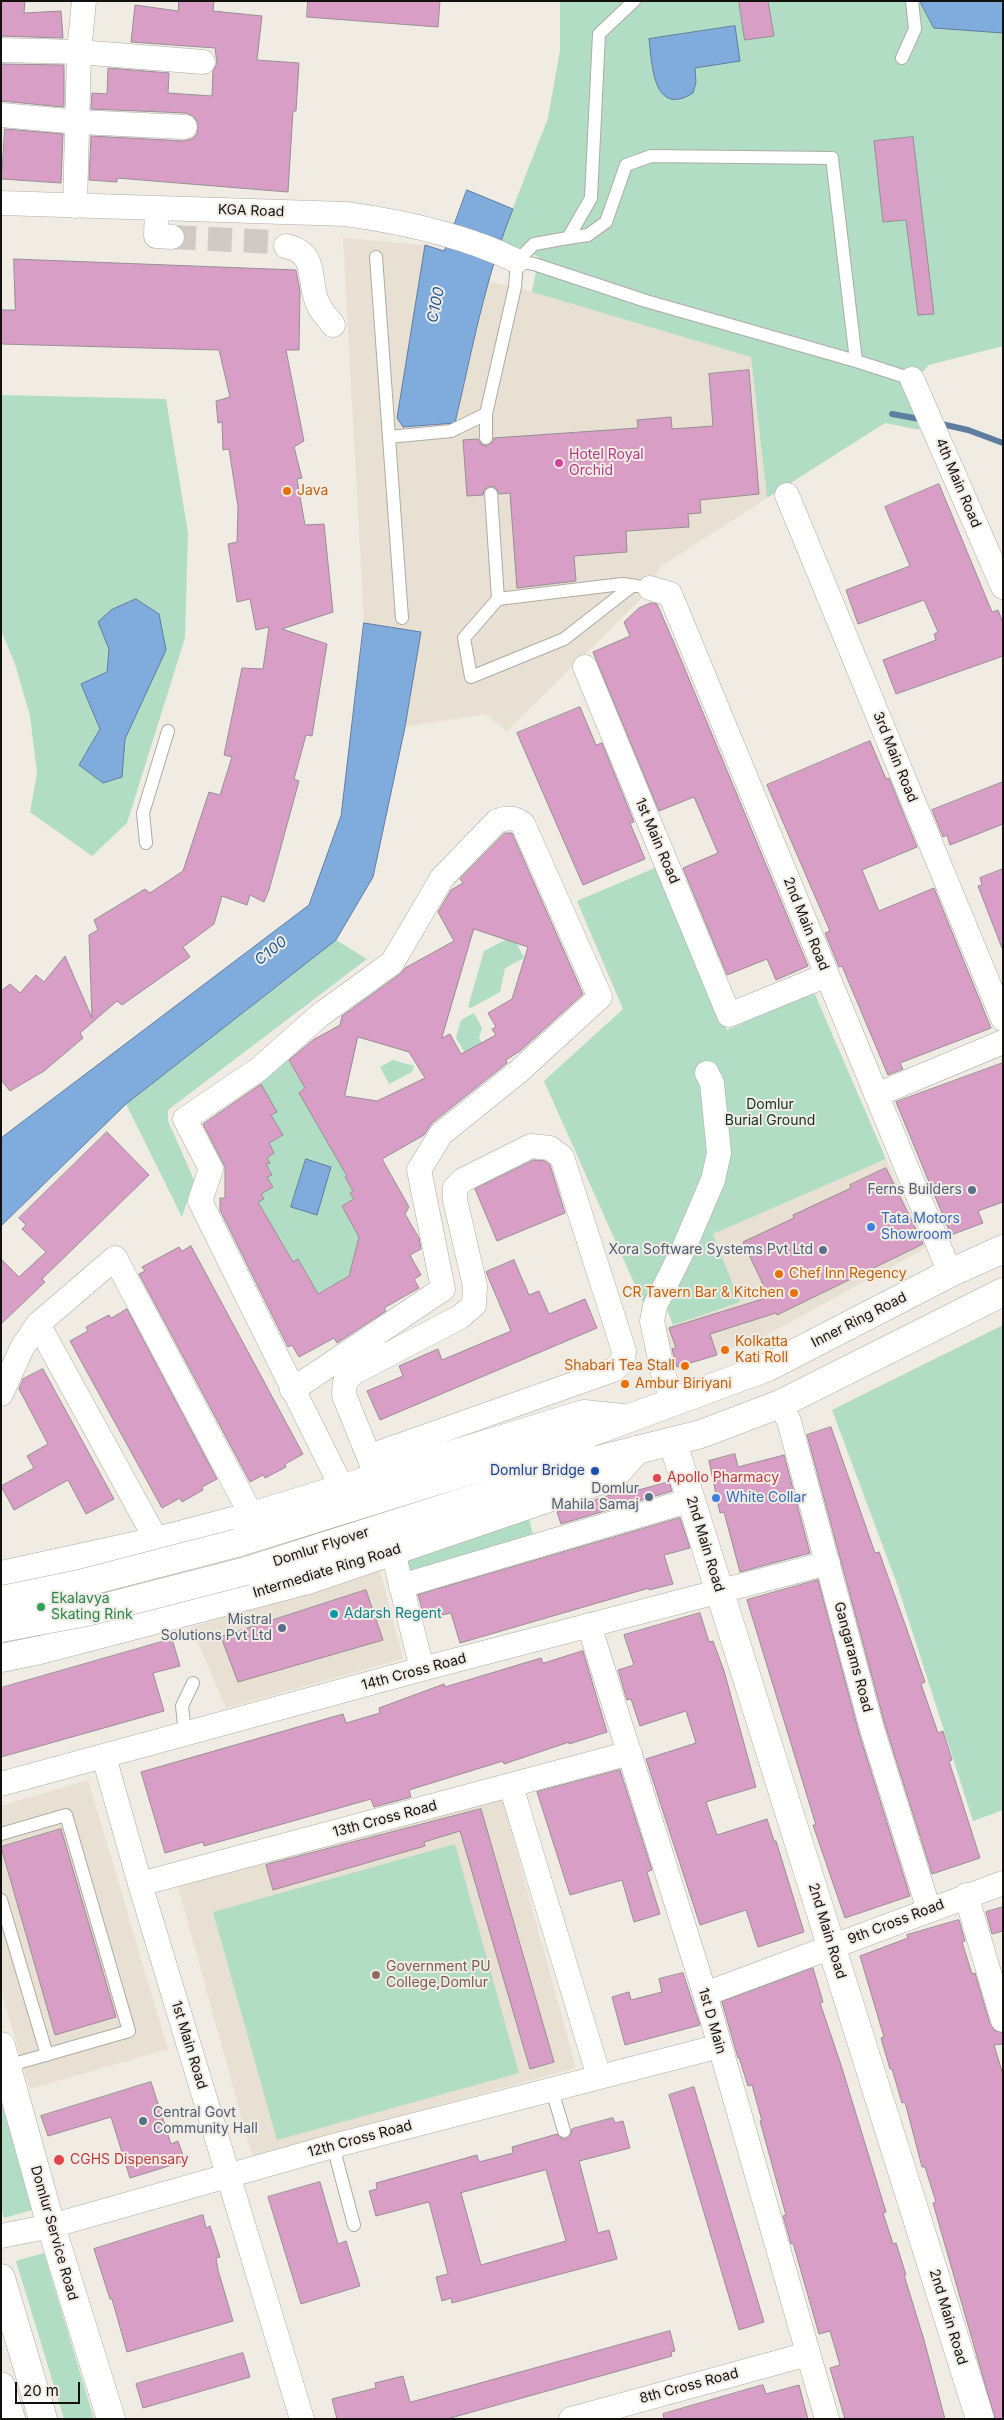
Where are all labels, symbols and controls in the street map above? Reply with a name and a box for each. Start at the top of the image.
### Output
street label: KGA Road [218,201,284,221]
water label: C100 [423,286,449,324]
street label: 4th Main Road [932,436,984,530]
place label: Hotel Royal Orchid [569,447,644,480]
marker: Hotel Royal Orchid [553,457,565,469]
place label: Java [297,483,328,499]
marker: Java [281,485,293,497]
street label: 3rd Main Road [869,709,921,805]
street label: 1st Main Road [631,796,683,886]
street label: 2nd Main Road [780,875,832,973]
water label: C100 [251,933,291,969]
park label: Domlur Burial Ground [725,1097,815,1130]
place label: Ferns Builders [867,1182,962,1198]
marker: Ferns Builders [966,1184,978,1196]
place label: Tata Motors Showroom [881,1211,960,1244]
marker: Tata Motors Showroom [865,1221,877,1233]
place label: Xora Software Systems Pvt Ltd [608,1242,813,1258]
marker: Xora Software Systems Pvt Ltd [817,1244,829,1256]
place label: Chef Inn Regency [789,1266,907,1282]
marker: Chef Inn Regency [773,1268,785,1280]
place label: CR Tavern Bar & Kitchen [622,1285,784,1301]
marker: CR Tavern Bar & Kitchen [788,1287,800,1299]
street label: Inner Ring Road [809,1289,909,1351]
place label: Kolkatta Kati Roll [735,1334,788,1366]
marker: Kolkatta Kati Roll [719,1344,731,1356]
place label: Shabari Tea Stall [564,1358,675,1374]
marker: Shabari Tea Stall [679,1360,691,1372]
place label: Ambur Biriyani [635,1376,732,1392]
marker: Ambur Biriyani [619,1378,631,1390]
place label: Domlur Bridge [490,1463,585,1479]
marker: Domlur Bridge [589,1465,601,1477]
place label: Apollo Pharmacy [667,1470,779,1486]
marker: Apollo Pharmacy [651,1472,663,1484]
place label: Domlur Mahila Samaj [551,1481,639,1514]
place label: White Collar [726,1490,807,1506]
marker: Domlur Mahila Samaj [643,1491,655,1503]
marker: White Collar [710,1492,722,1504]
street label: 2nd Main Road [682,1494,728,1594]
street label: Domlur Flyover [271,1524,371,1570]
street label: Intermediate Ring Road [251,1540,403,1602]
place label: Ekalavya Skating Rink [51,1591,133,1624]
street label: Gangarams Road [830,1600,876,1714]
marker: Ekalavya Skating Rink [35,1601,47,1613]
place label: Adarsh Regent [344,1606,442,1622]
marker: Adarsh Regent [328,1608,340,1620]
place label: Mistral Solutions Pvt Ltd [161,1612,272,1644]
marker: Mistral Solutions Pvt Ltd [276,1622,288,1634]
street label: 14th Cross Road [360,1650,468,1694]
street label: 13th Cross Road [331,1797,439,1841]
street label: 2nd Main Road [804,1881,850,1981]
street label: 9th Cross Road [845,1896,947,1948]
place label: Government PU College,Domlur [386,1959,491,1991]
marker: Government PU College,Domlur [370,1969,382,1981]
street label: 1st D Main [695,1986,729,2056]
street label: 1st Main Road [168,1999,210,2091]
place label: Central Govt Community Hall [153,2105,258,2138]
marker: Central Govt Community Hall [137,2115,149,2127]
street label: 12th Cross Road [306,2117,414,2161]
place label: CGHS Dispensary [70,2152,188,2168]
marker: CGHS Dispensary [52,2153,66,2167]
street label: Domlur Service Road [27,2164,81,2302]
street label: 2nd Main Road [925,2267,971,2367]
street label: 8th Cross Road [638,2365,740,2407]
scale bar [18,2372,82,2404]
text: 20 m [23,2381,59,2400]

